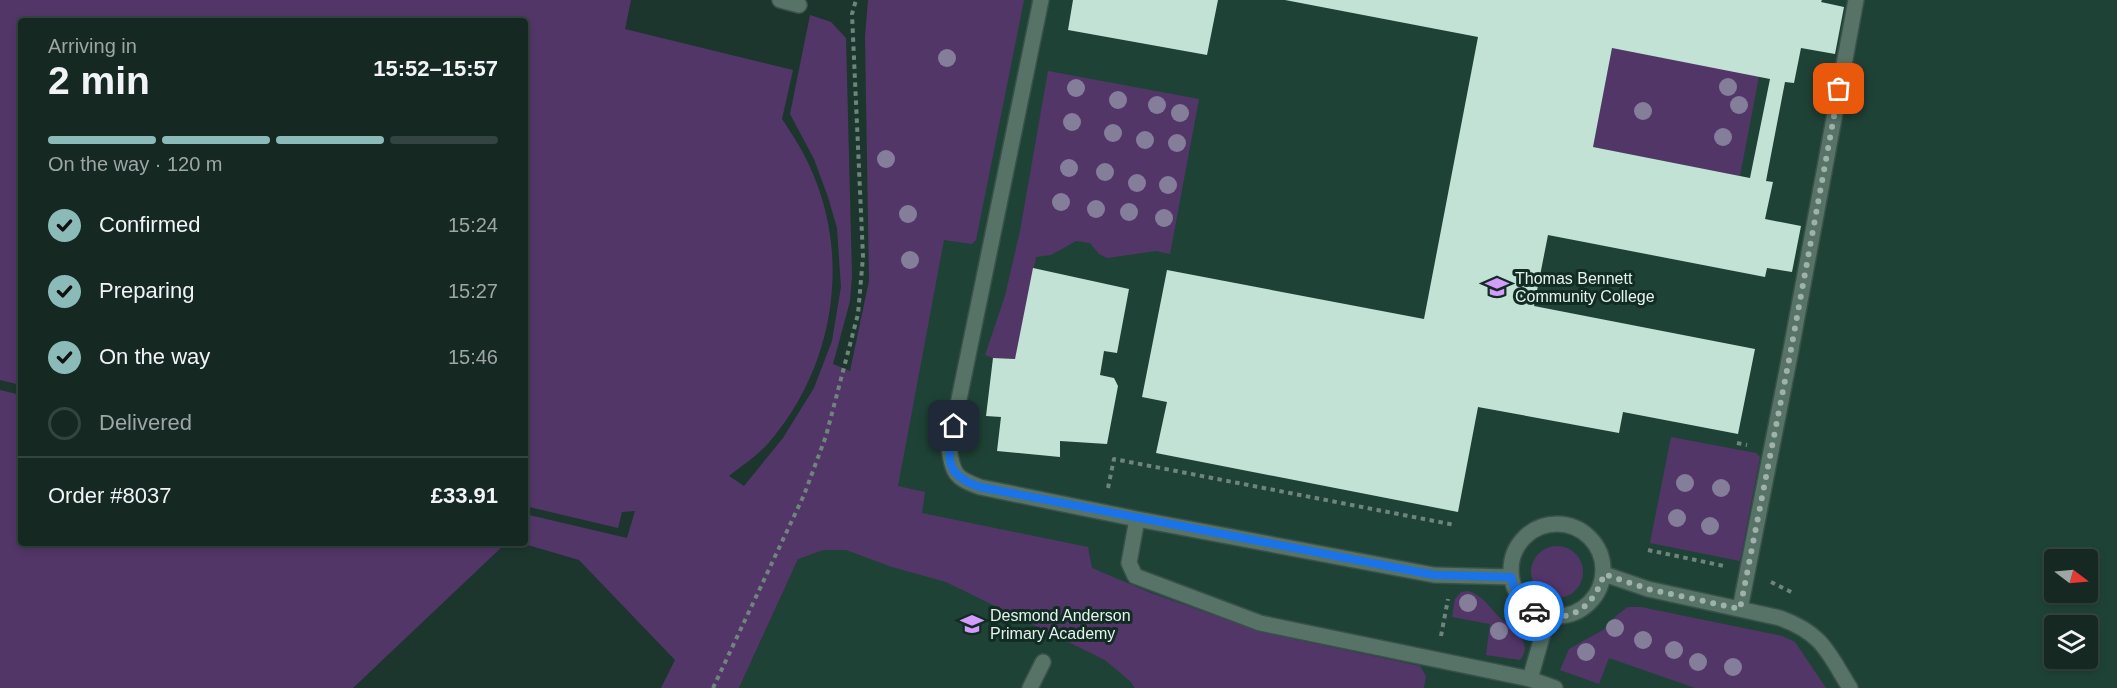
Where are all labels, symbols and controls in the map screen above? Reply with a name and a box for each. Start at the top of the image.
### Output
text: Arriving in [48,35,137,57]
text: 15:52–15:57 [373,56,498,81]
text: 2 min [48,59,150,102]
pin [1813,63,1864,114]
icon: bag [1822,72,1855,105]
text: On the way · 120 m [48,153,223,175]
icon: check [48,209,81,242]
text: Confirmed [99,212,200,237]
text: 15:24 [448,214,498,236]
place label: Thomas Bennett Community College [1515,270,1655,305]
school or university icon: Thomas Bennett Community College [1484,274,1510,300]
icon: check [48,275,81,308]
text: Preparing [99,278,194,303]
text: 15:27 [448,280,498,302]
icon: check [48,341,81,374]
text: On the way [99,344,210,369]
text: 15:46 [448,346,498,368]
pin [928,400,979,451]
icon: home [937,409,970,442]
text: Delivered [99,410,192,435]
text: Order #8037 [48,483,172,508]
text: £33.91 [431,483,498,508]
north arrow [2044,549,2098,603]
map controls [2044,549,2098,669]
courier [1504,581,1564,641]
icon: car [1518,595,1551,628]
place label: Desmond Anderson Primary Academy [990,607,1131,642]
school or university icon: Desmond Anderson Primary Academy [959,611,985,637]
button: layers [2044,615,2098,669]

